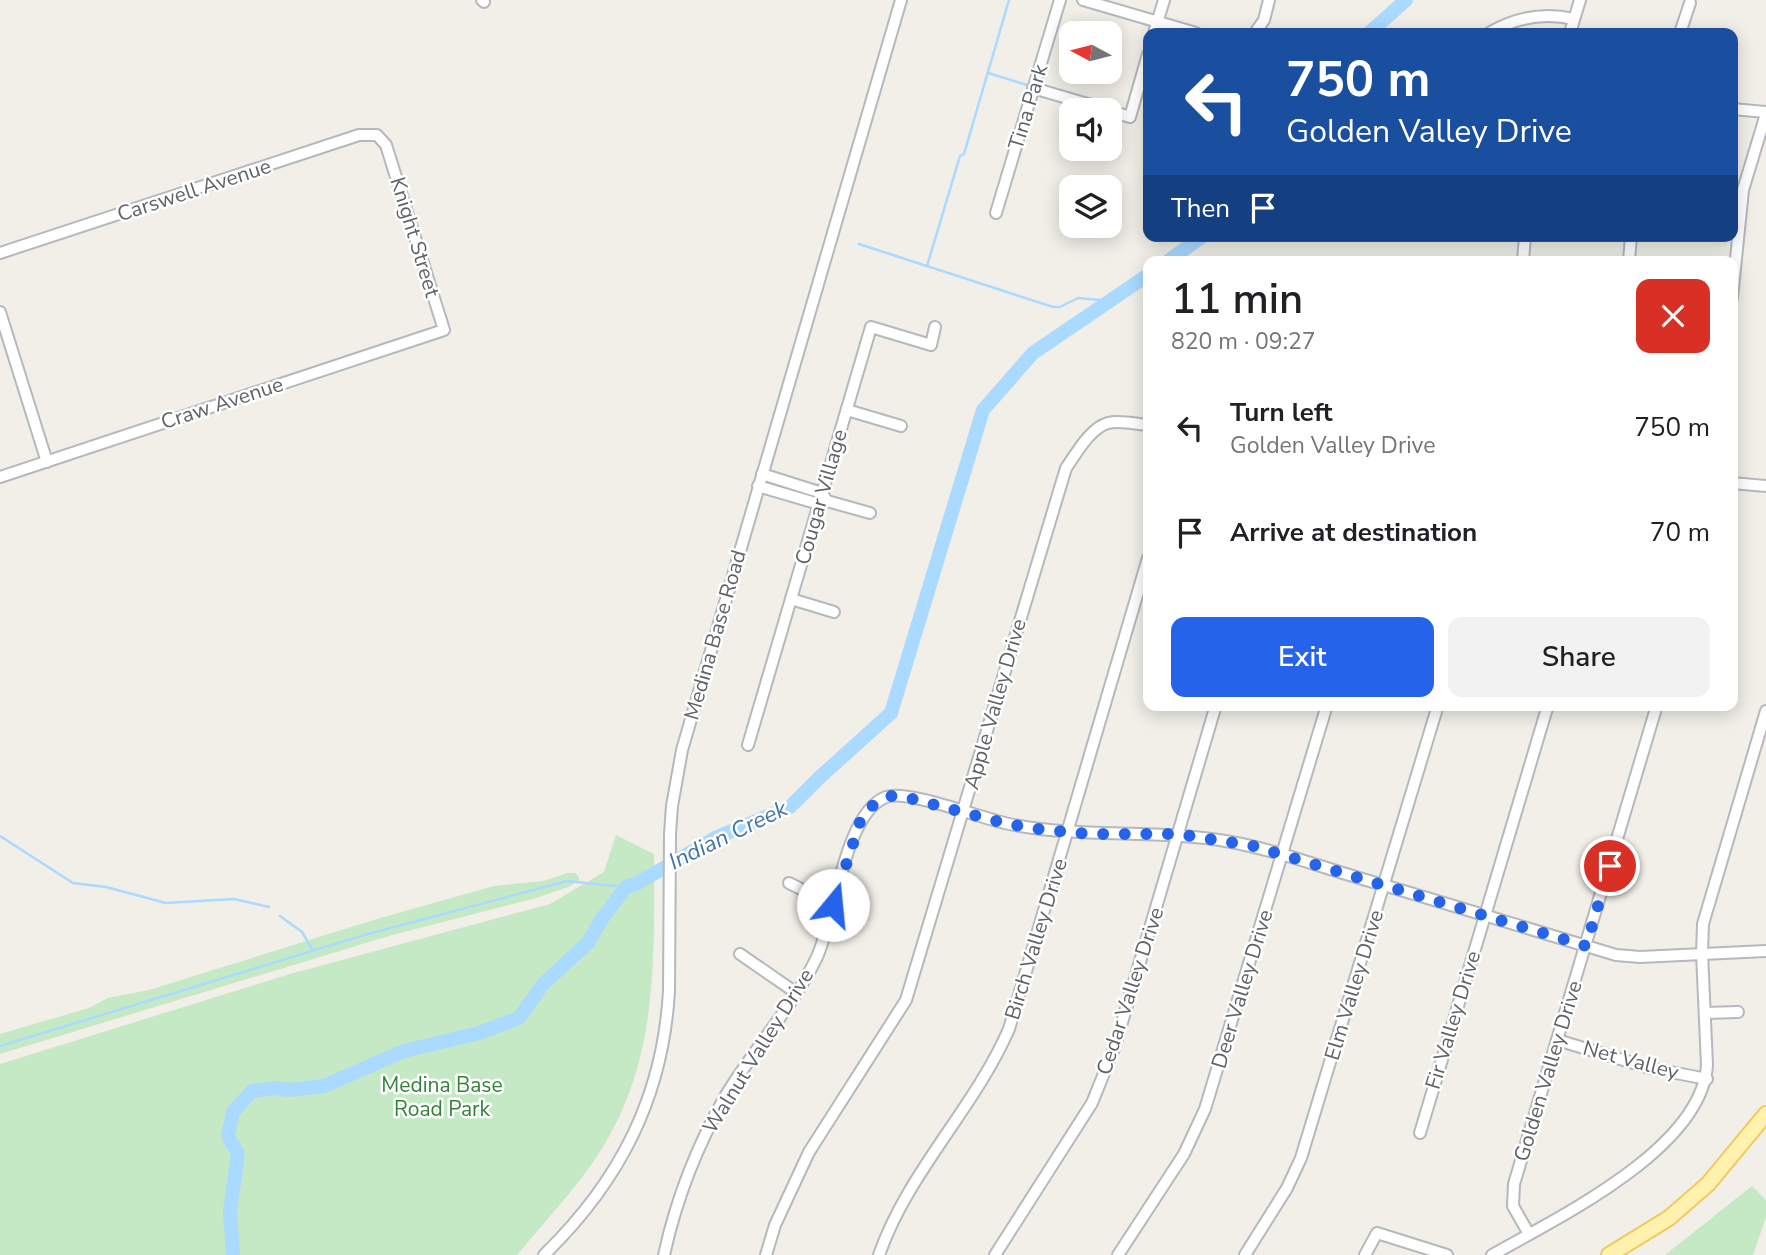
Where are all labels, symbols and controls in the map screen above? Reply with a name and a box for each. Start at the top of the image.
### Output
north arrow [1059,21,1122,84]
map controls [1059,21,1122,238]
text: 750 m [1286,46,1430,113]
icon: left [1171,56,1262,147]
street label: Tina Park [1002,60,1054,153]
button: sound [1059,98,1122,161]
text: Golden Valley Drive [1286,110,1572,153]
street label: Carswell Avenue [113,152,275,228]
street label: Knight Street [383,174,447,301]
button: layers [1059,175,1122,238]
icon: arrive [1244,189,1282,227]
text: Then [1171,191,1230,226]
text: 11 min [1171,271,1303,328]
button: close [1636,279,1710,353]
text: 820 m · 09:27 [1171,326,1316,357]
street label: Craw Avenue [157,370,287,436]
text: Turn left [1230,395,1333,430]
icon: left [1171,409,1209,447]
text: 750 m [1634,410,1710,445]
street label: Cougar Village [788,426,854,568]
text: Golden Valley Drive [1230,430,1435,461]
icon: arrive [1171,514,1209,552]
text: Arrive at destination [1230,515,1477,550]
text: 70 m [1650,515,1710,550]
street label: Medina Base Road [677,547,753,723]
street label: Apple Valley Drive [957,615,1033,793]
button: Exit [1171,617,1434,697]
button: Share [1448,617,1710,697]
water label: Indian Creek [663,793,793,877]
pin [1580,836,1640,896]
icon: arrive [1591,847,1629,885]
street label: Birch Valley Drive [998,855,1074,1023]
position arrow [796,868,870,942]
street label: Cedar Valley Drive [1090,904,1170,1078]
street label: Deer Valley Drive [1205,906,1279,1072]
street label: Elm Valley Drive [1318,907,1390,1063]
street label: Fir Valley Drive [1419,948,1487,1092]
street label: Walnut Valley Drive [696,963,820,1139]
street label: Golden Valley Drive [1507,977,1589,1165]
street label: Net Valley [1580,1034,1682,1086]
park label: Medina Base Road Park [381,1071,503,1123]

